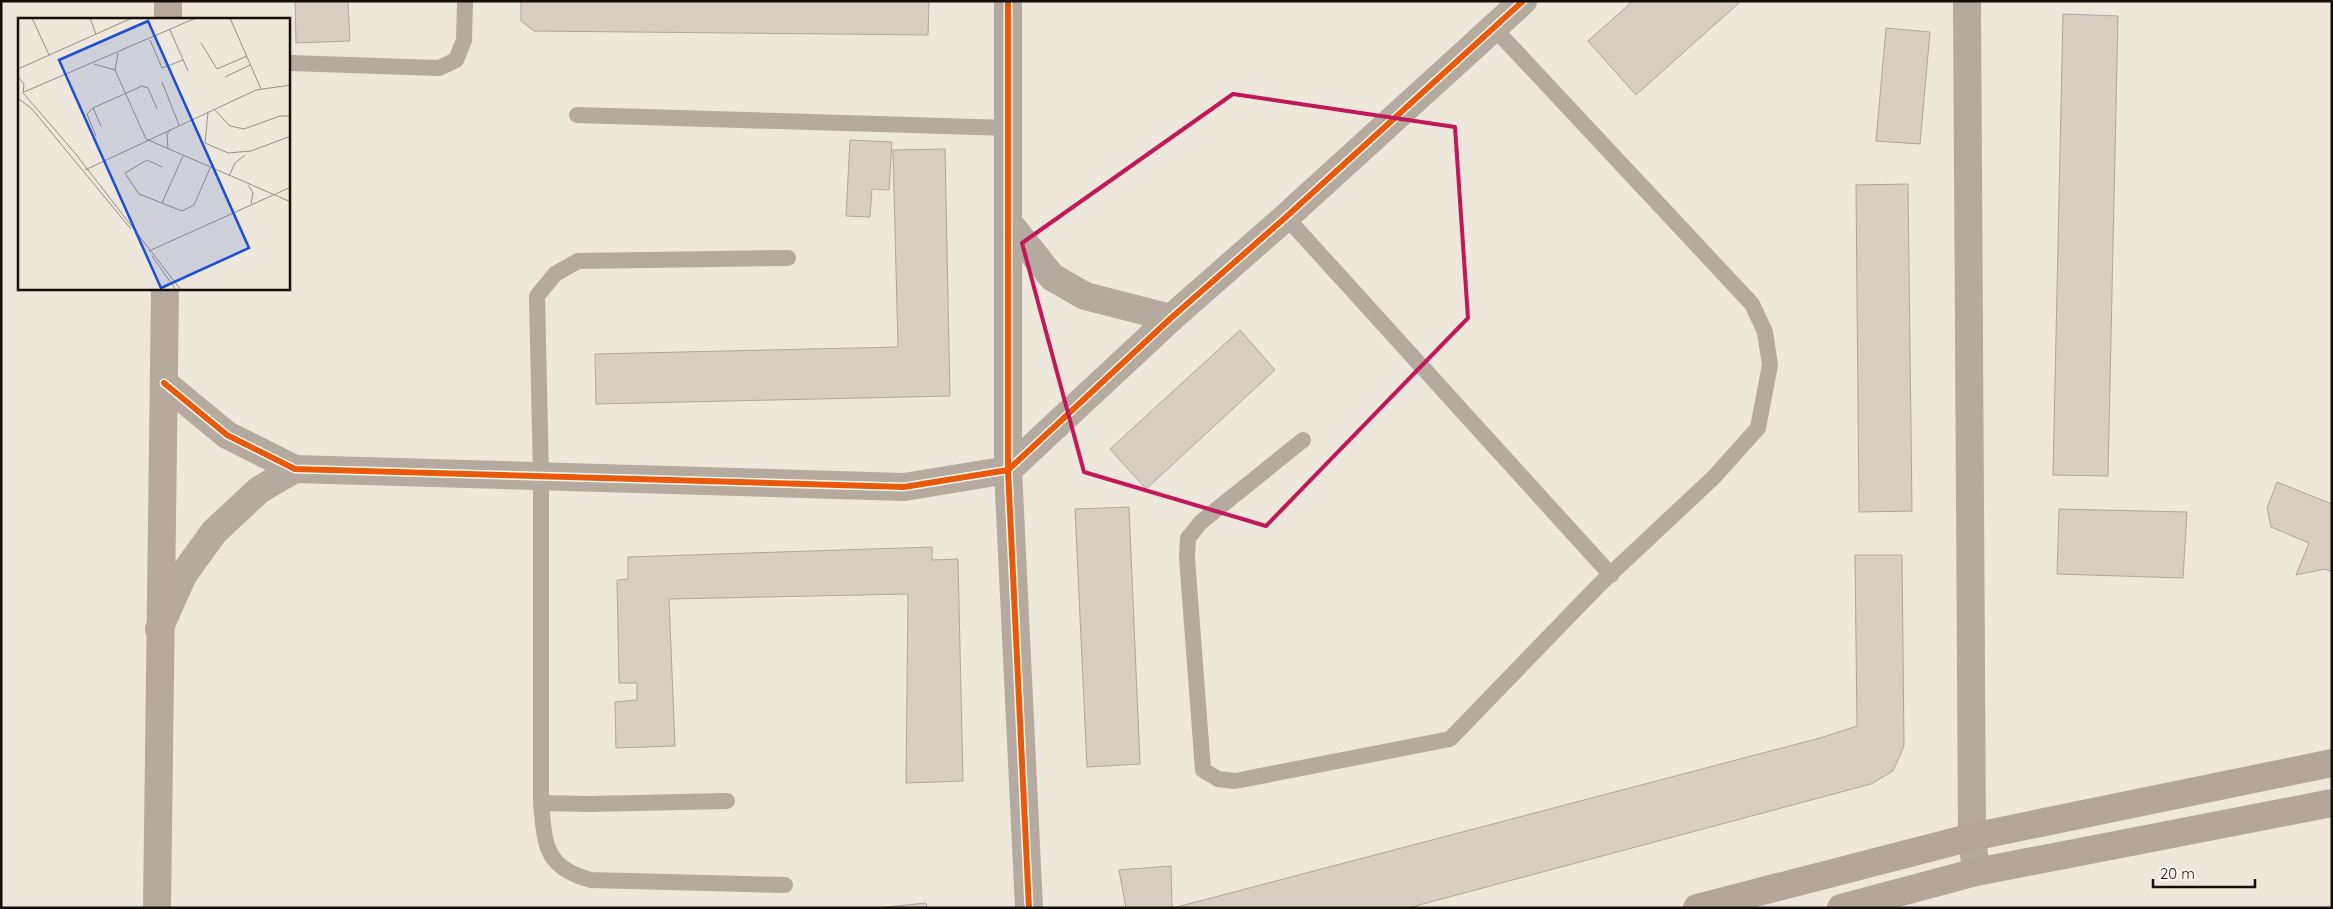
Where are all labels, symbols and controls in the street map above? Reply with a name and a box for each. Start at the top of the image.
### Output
inset map [18,18,290,290]
scale bar [2153,856,2256,888]
text: 20 m [2160,864,2195,883]

